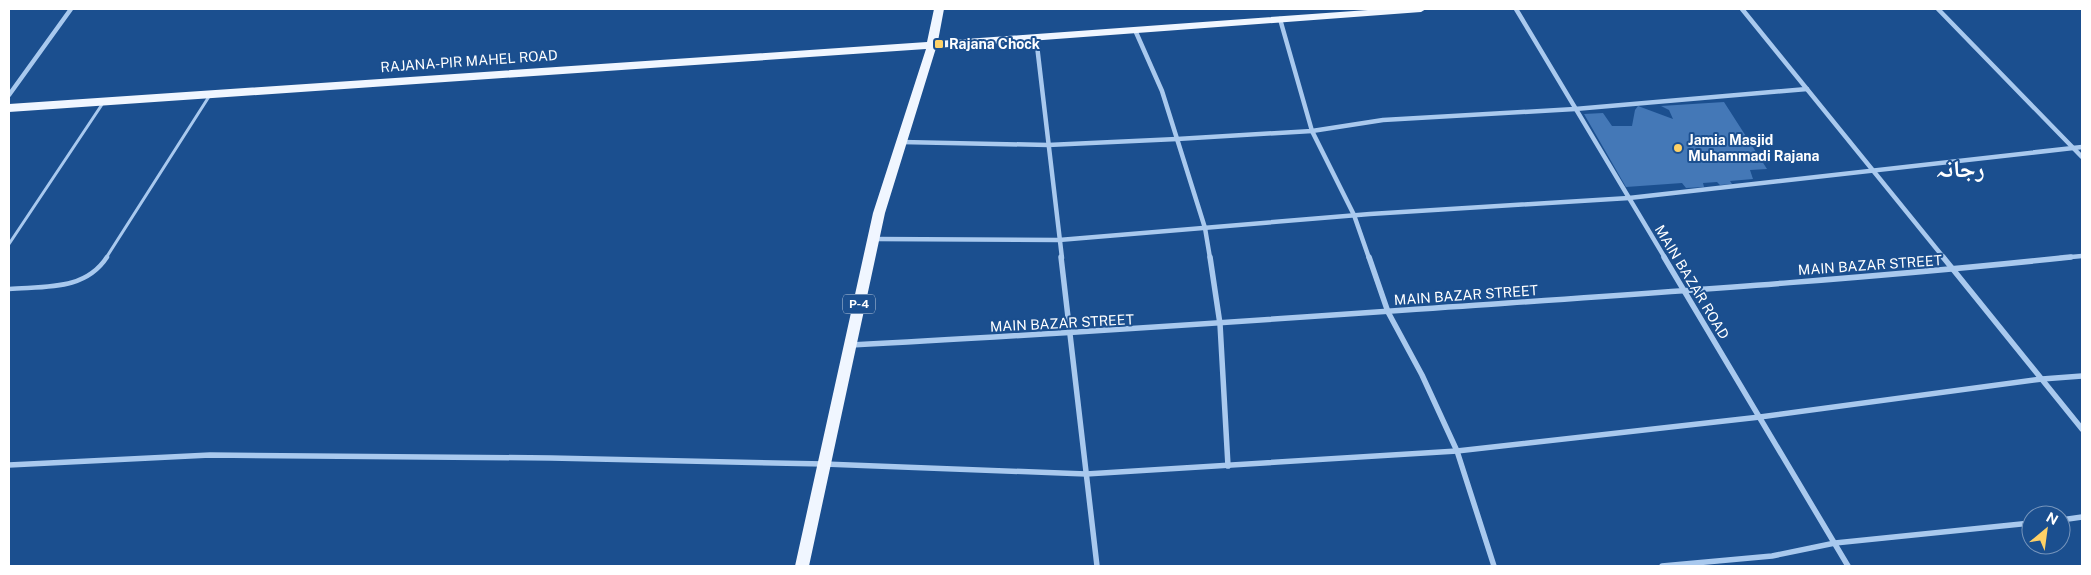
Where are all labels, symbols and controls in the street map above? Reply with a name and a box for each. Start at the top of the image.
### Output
place label: Rajana Chock [949,36,1040,52]
marker: Rajana Chock [933,38,945,50]
street label: RAJANA-PIR MAHEL ROAD [380,47,558,75]
place label: Jamia Masjid Muhammadi Rajana [1688,132,1820,164]
marker: Jamia Masjid Muhammadi Rajana [1672,142,1684,154]
district label: رجانہ [1935,154,1985,182]
street label: MAIN BAZAR ROAD [1652,222,1732,342]
street label: MAIN BAZAR STREET [1797,252,1943,278]
street label: MAIN BAZAR STREET [1393,282,1539,308]
road number: P-4 [843,294,875,314]
street label: MAIN BAZAR STREET [990,311,1134,335]
north arrow [2021,505,2071,555]
text: N [2044,509,2061,528]

